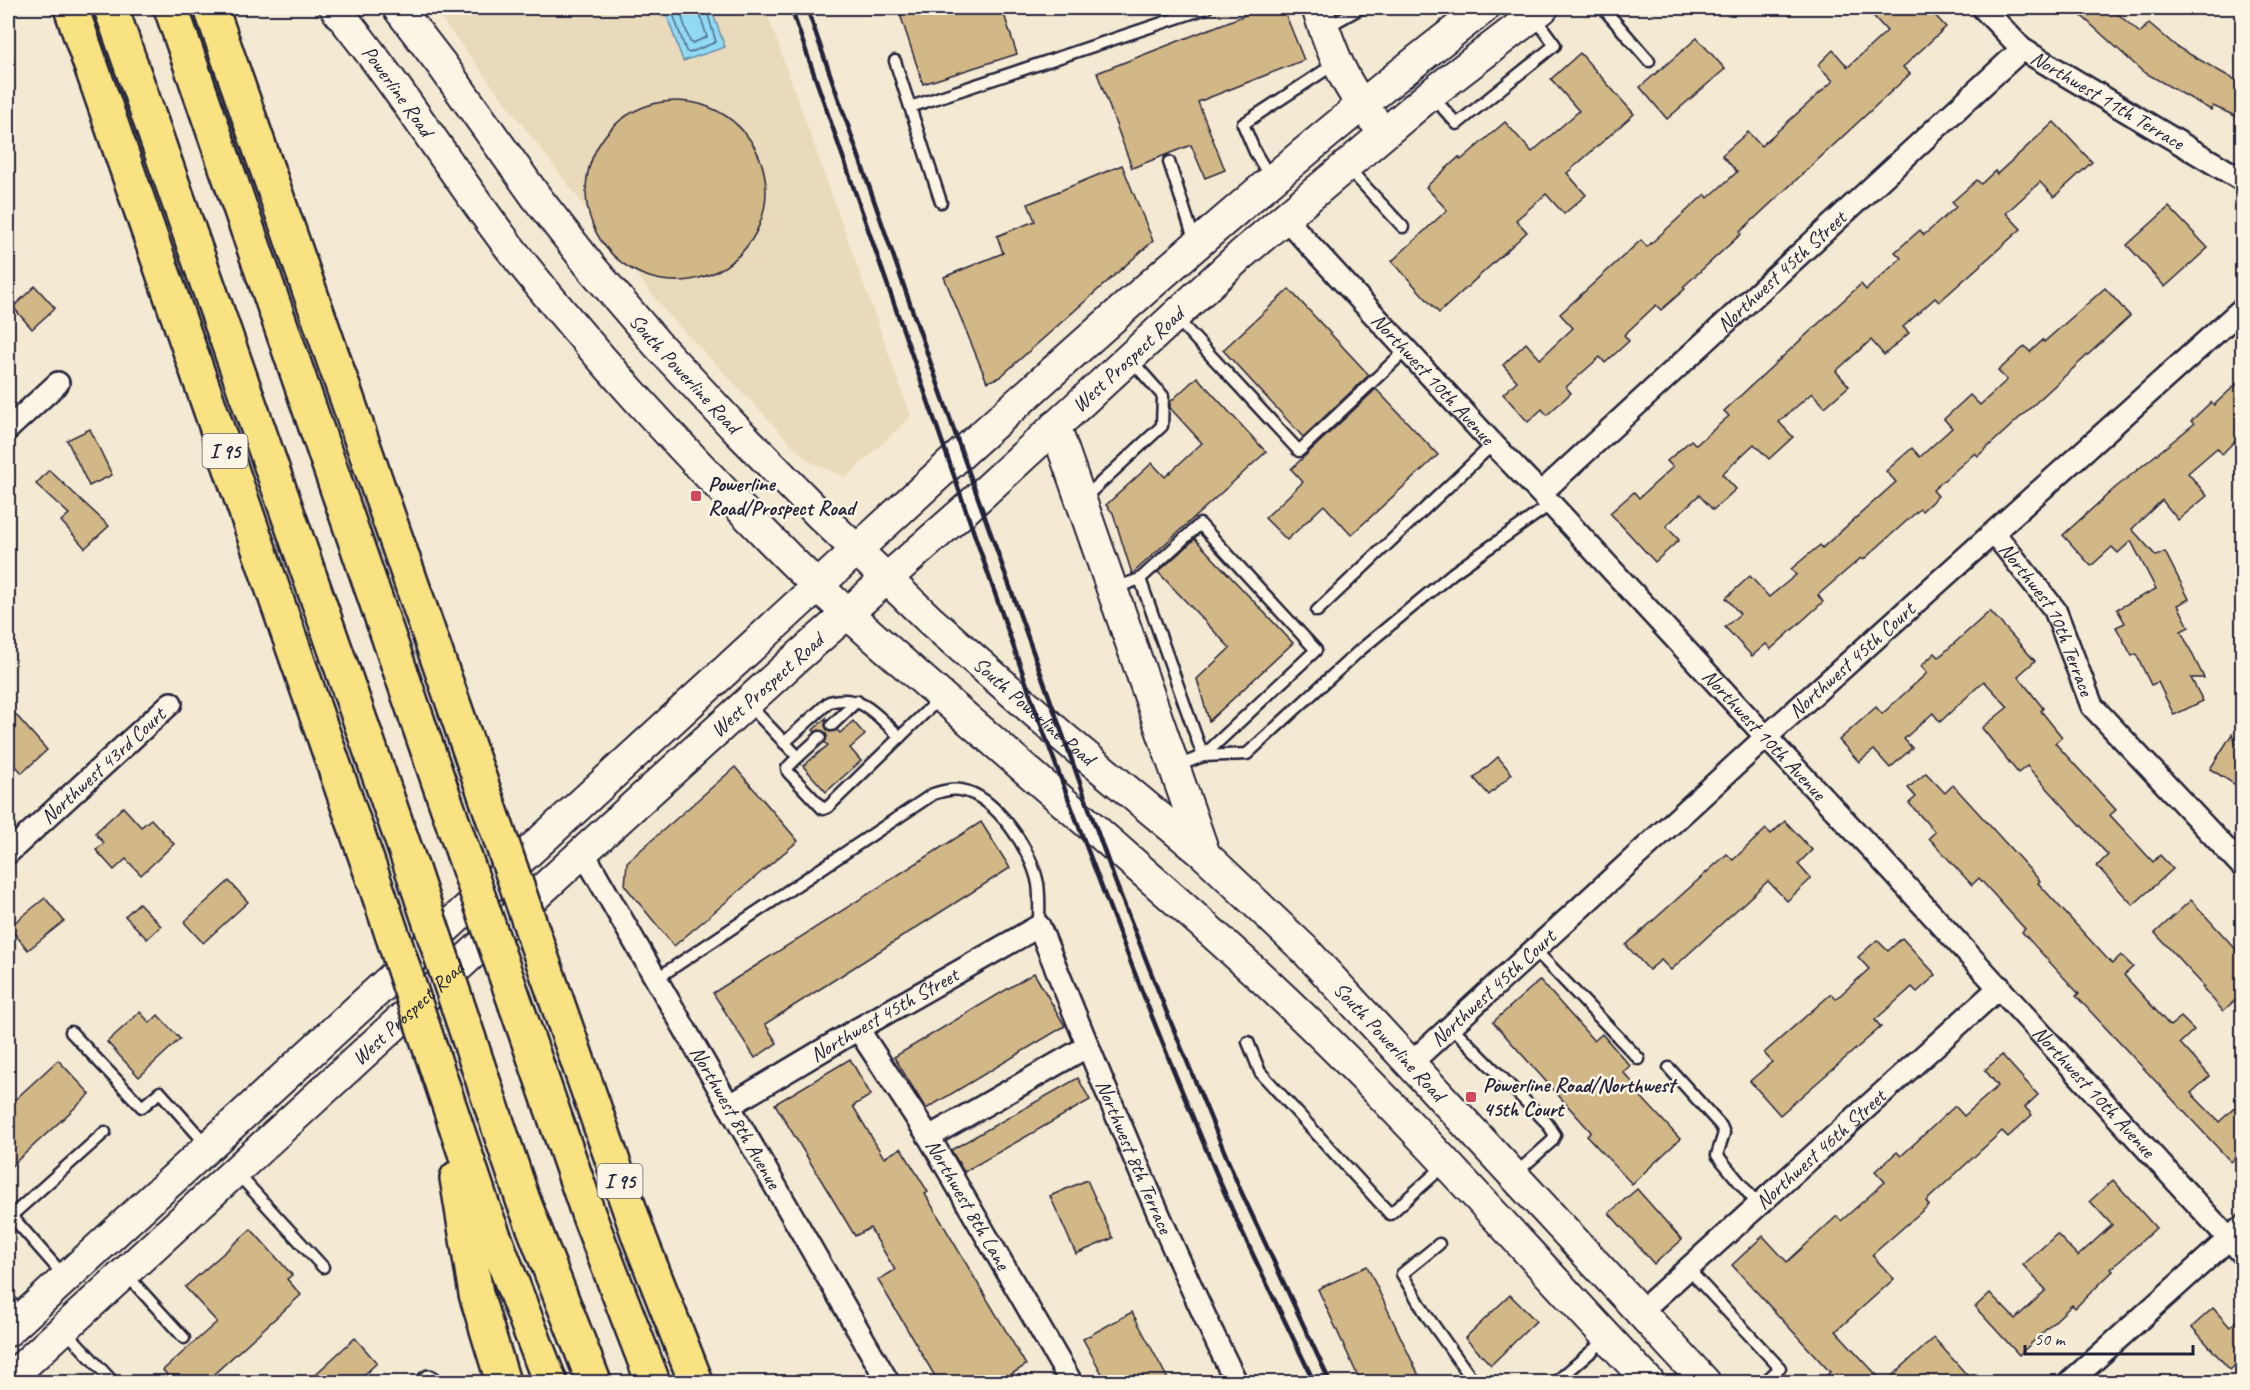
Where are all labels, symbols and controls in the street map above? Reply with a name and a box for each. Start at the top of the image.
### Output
street label: Powerline Road [356,40,441,144]
street label: Northwest 11th Terrace [2026,44,2190,156]
street label: Northwest 45th Street [1711,204,1853,337]
street label: West Prospect Road [1066,299,1192,418]
street label: South Powerline Road [624,308,749,441]
street label: Northwest 10th Avenue [1366,308,1501,451]
road number: I 95 [202,434,248,468]
place label: Powerline Road/Prospect Road [708,471,858,521]
marker: Powerline Road/Prospect Road [689,489,703,503]
street label: Northwest 10th Terrace [1993,537,2100,700]
street label: Northwest 45th Court [1783,595,1922,724]
street label: West Prospect Road [705,625,832,743]
street label: South Powerline Road [968,651,1103,773]
street label: Northwest 10th Avenue [1697,664,1832,806]
street label: Northwest 43rd Court [35,700,172,830]
street label: Northwest 45th Court [1425,922,1562,1052]
street label: West Prospect Road [346,952,472,1071]
street label: Northwest 45th Street [805,961,965,1068]
street label: South Powerline Road [1328,976,1454,1109]
street label: Northwest 10th Avenue [2027,1020,2162,1164]
street label: Northwest 8th Avenue [684,1041,787,1194]
place label: Powerline Road/Northwest 45th Court [1483,1072,1678,1122]
street label: Northwest 8th Terrace [1090,1076,1179,1239]
street label: Northwest 46th Street [1750,1082,1893,1215]
marker: Powerline Road/Northwest 45th Court [1464,1090,1478,1104]
street label: Northwest 8th Lane [920,1134,1017,1275]
road number: I 95 [598,1164,642,1198]
scale bar [2025,1318,2193,1356]
text: 50 m [2034,1328,2067,1350]

